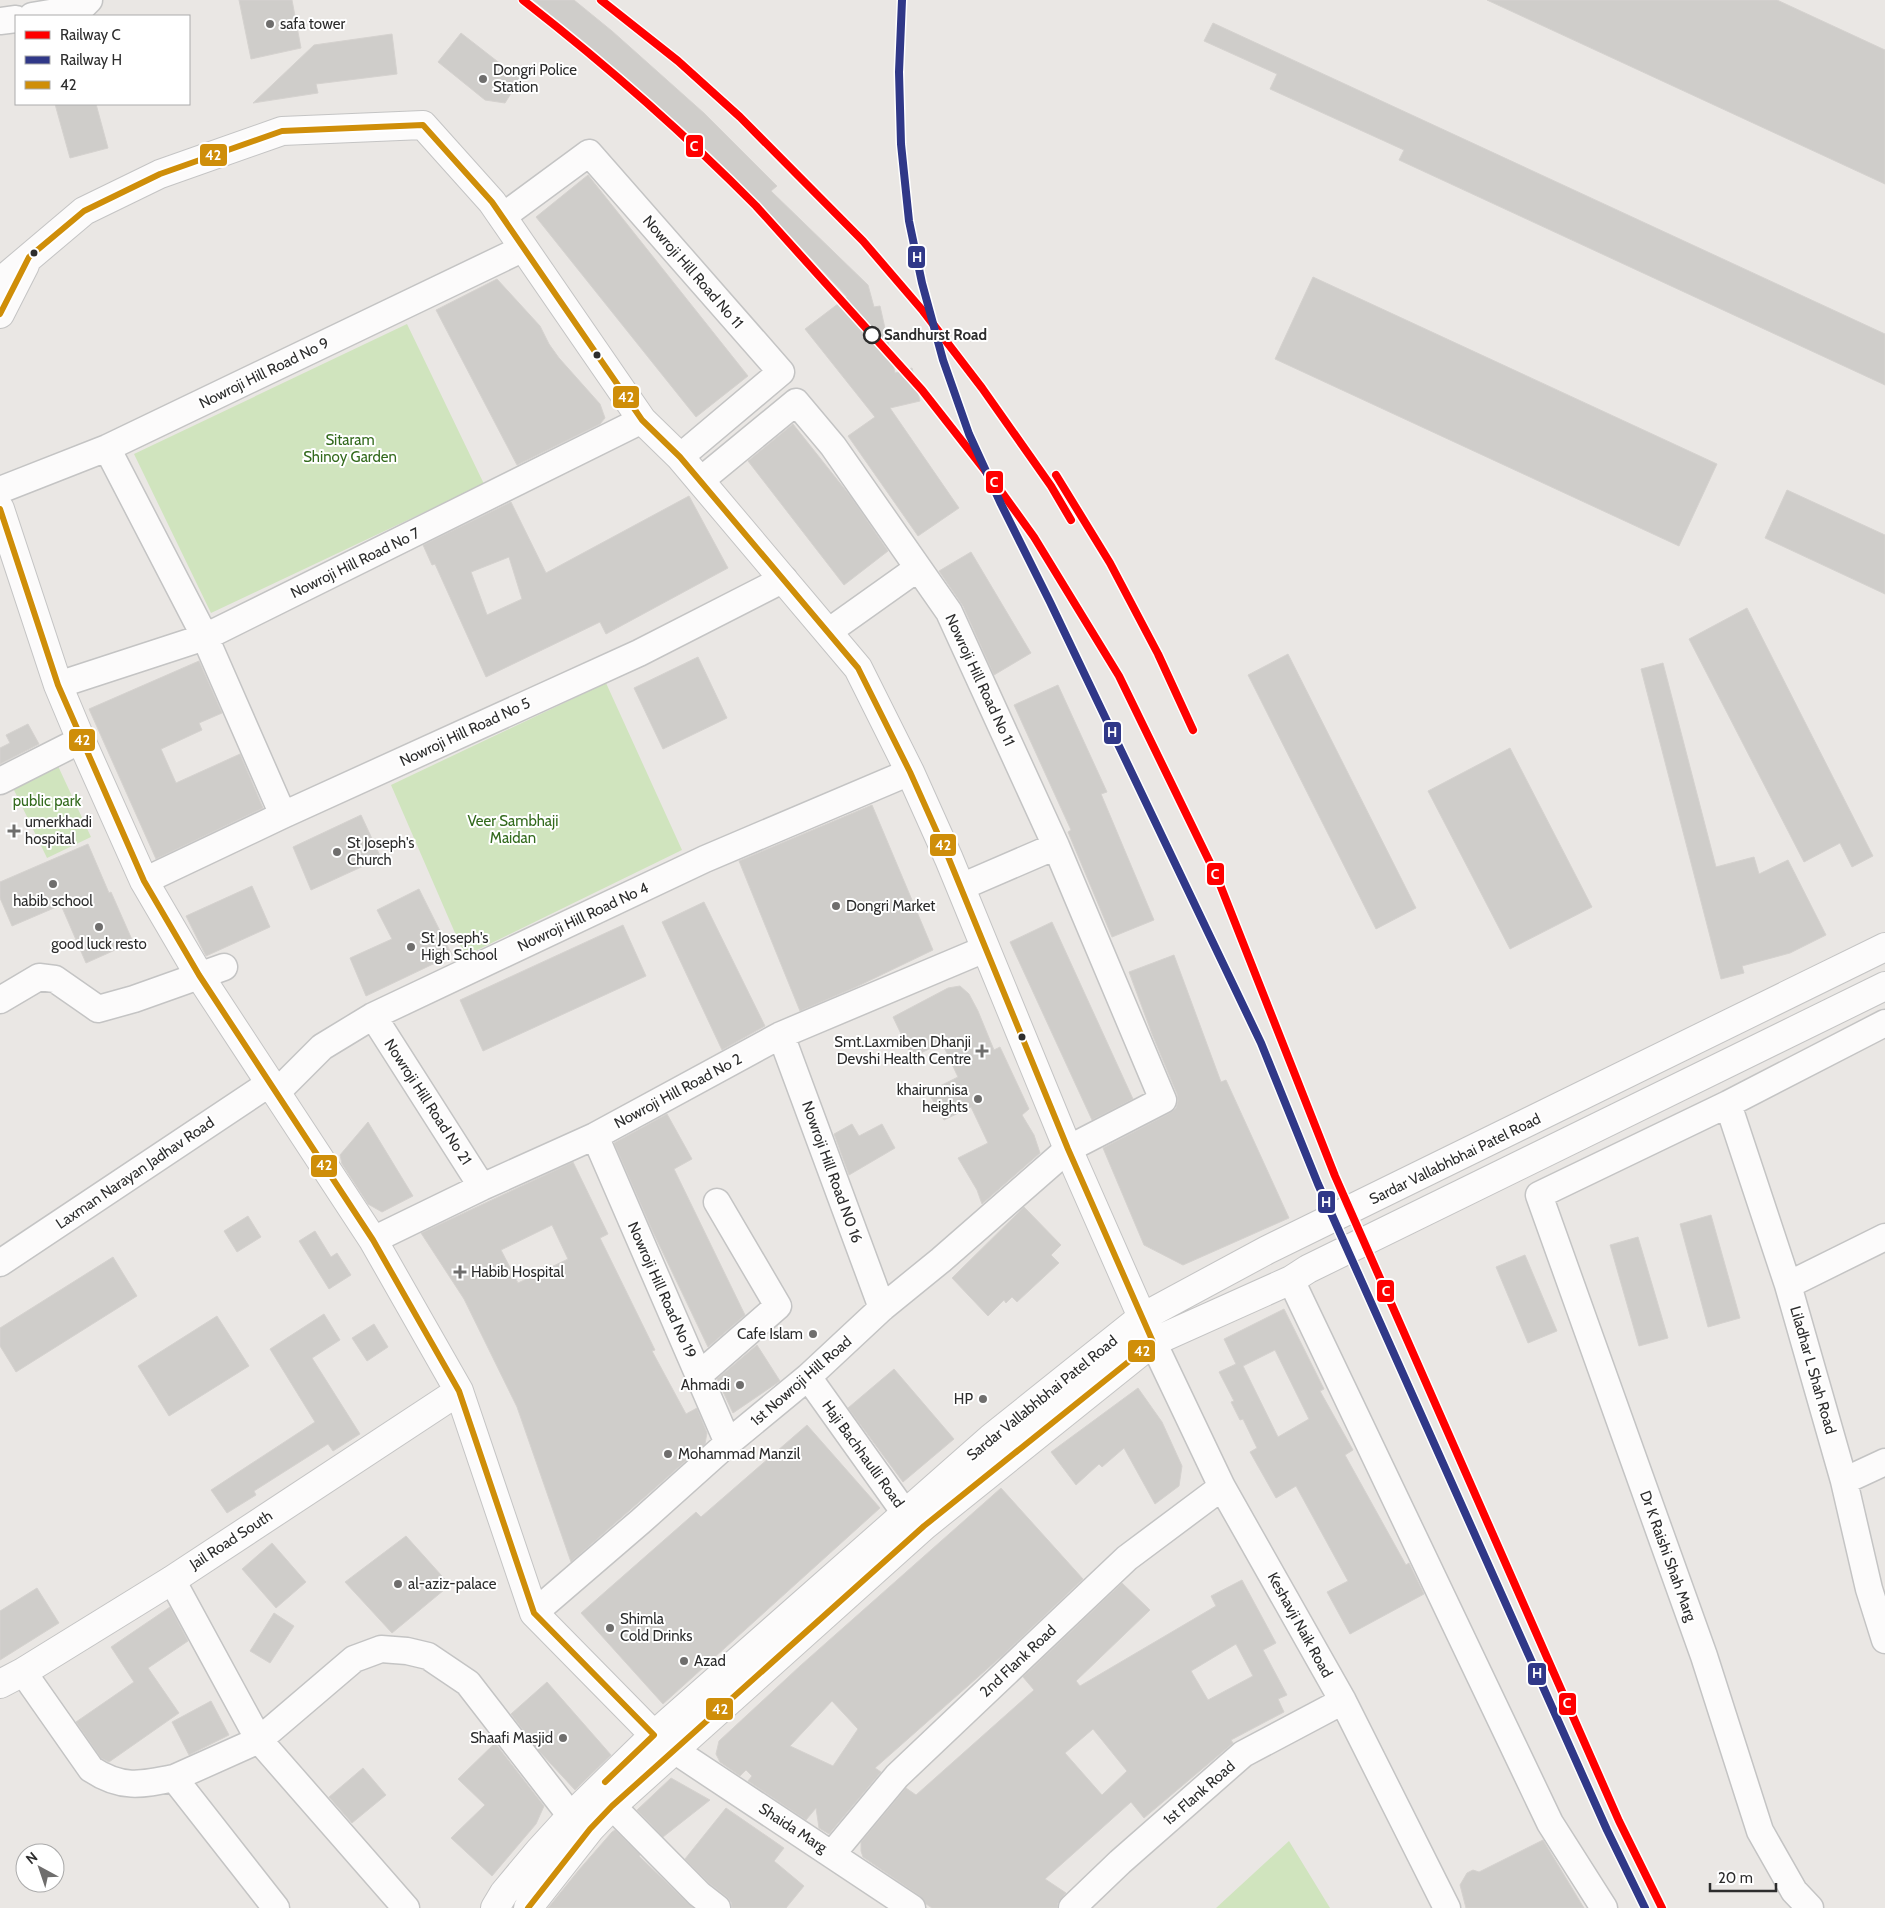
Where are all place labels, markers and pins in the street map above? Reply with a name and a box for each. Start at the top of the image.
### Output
place label: safa tower [280,15,345,33]
marker: safa tower [264,18,276,30]
place label: Dongri Police Station [493,61,577,96]
marker: Dongri Police Station [477,73,489,85]
unlabelled marker [29,248,39,258]
marker: Sandhurst Road [863,326,881,344]
place label: Sandhurst Road [884,326,987,344]
unlabelled marker [592,350,602,360]
place label: umerkhadi hospital [25,813,92,848]
marker: umerkhadi hospital [7,824,21,838]
place label: St Joseph's Church [347,834,415,869]
marker: St Joseph's Church [331,846,343,858]
marker: habib school [47,878,59,890]
place label: habib school [13,892,93,910]
place label: Dongri Market [846,897,935,915]
marker: Dongri Market [830,900,842,912]
marker: good luck resto [93,921,105,933]
place label: St Joseph's High School [421,929,498,964]
place label: good luck resto [51,935,147,953]
marker: St Joseph's High School [405,941,417,953]
unlabelled marker [1017,1032,1027,1042]
place label: Smt.Laxmiben Dhanji Devshi Health Centre [834,1033,971,1068]
marker: Smt.Laxmiben Dhanji Devshi Health Centre [975,1044,989,1058]
place label: khairunnisa heights [897,1081,969,1116]
marker: khairunnisa heights [972,1093,984,1105]
place label: Habib Hospital [471,1263,564,1281]
marker: Habib Hospital [453,1265,467,1279]
place label: Cafe Islam [737,1325,803,1343]
marker: Cafe Islam [807,1328,819,1340]
place label: Ahmadi [681,1376,730,1394]
marker: Ahmadi [734,1379,746,1391]
place label: HP [954,1390,973,1408]
marker: HP [977,1393,989,1405]
place label: Mohammad Manzil [678,1445,801,1463]
marker: Mohammad Manzil [662,1448,674,1460]
place label: al-aziz-palace [408,1575,497,1593]
marker: al-aziz-palace [392,1578,404,1590]
place label: Shimla Cold Drinks [620,1610,692,1645]
marker: Shimla Cold Drinks [604,1622,616,1634]
place label: Azad [694,1652,726,1670]
marker: Azad [678,1655,690,1667]
place label: Shaafi Masjid [470,1729,553,1747]
marker: Shaafi Masjid [557,1732,569,1744]

